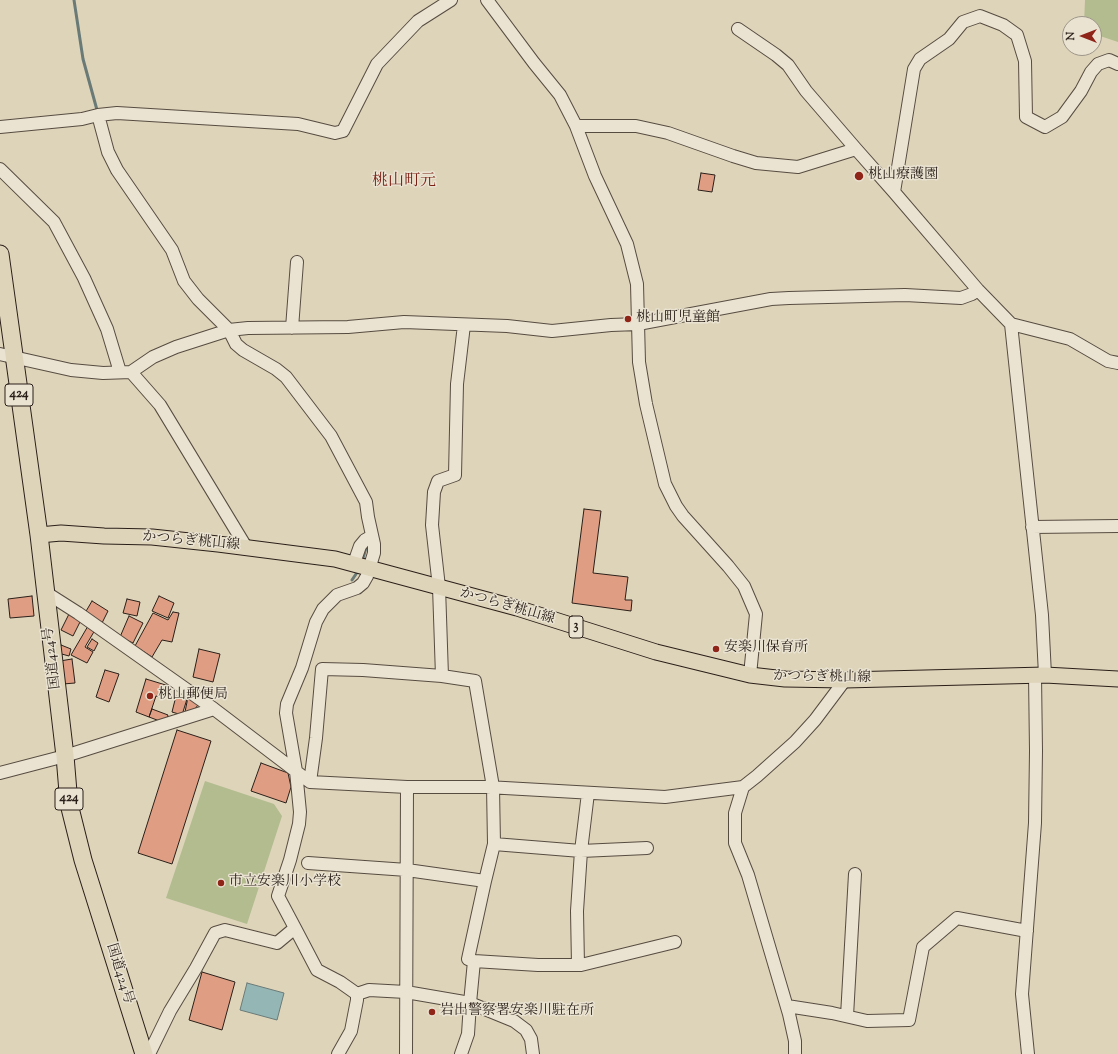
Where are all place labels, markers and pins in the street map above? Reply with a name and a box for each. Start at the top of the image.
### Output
place label: 桃山療護園 [868,168,938,184]
marker: 桃山療護園 [853,170,865,182]
place label: 桃山町児童館 [636,311,720,327]
marker: 桃山町児童館 [623,314,633,324]
place label: 安楽川保育所 [724,641,808,657]
marker: 安楽川保育所 [711,644,721,654]
place label: 桃山郵便局 [158,688,228,704]
marker: 桃山郵便局 [145,691,155,701]
place label: 市立安楽川小学校 [229,875,341,891]
marker: 市立安楽川小学校 [216,878,226,888]
place label: 岩出警察署安楽川駐在所 [440,1004,594,1020]
marker: 岩出警察署安楽川駐在所 [427,1007,437,1017]

